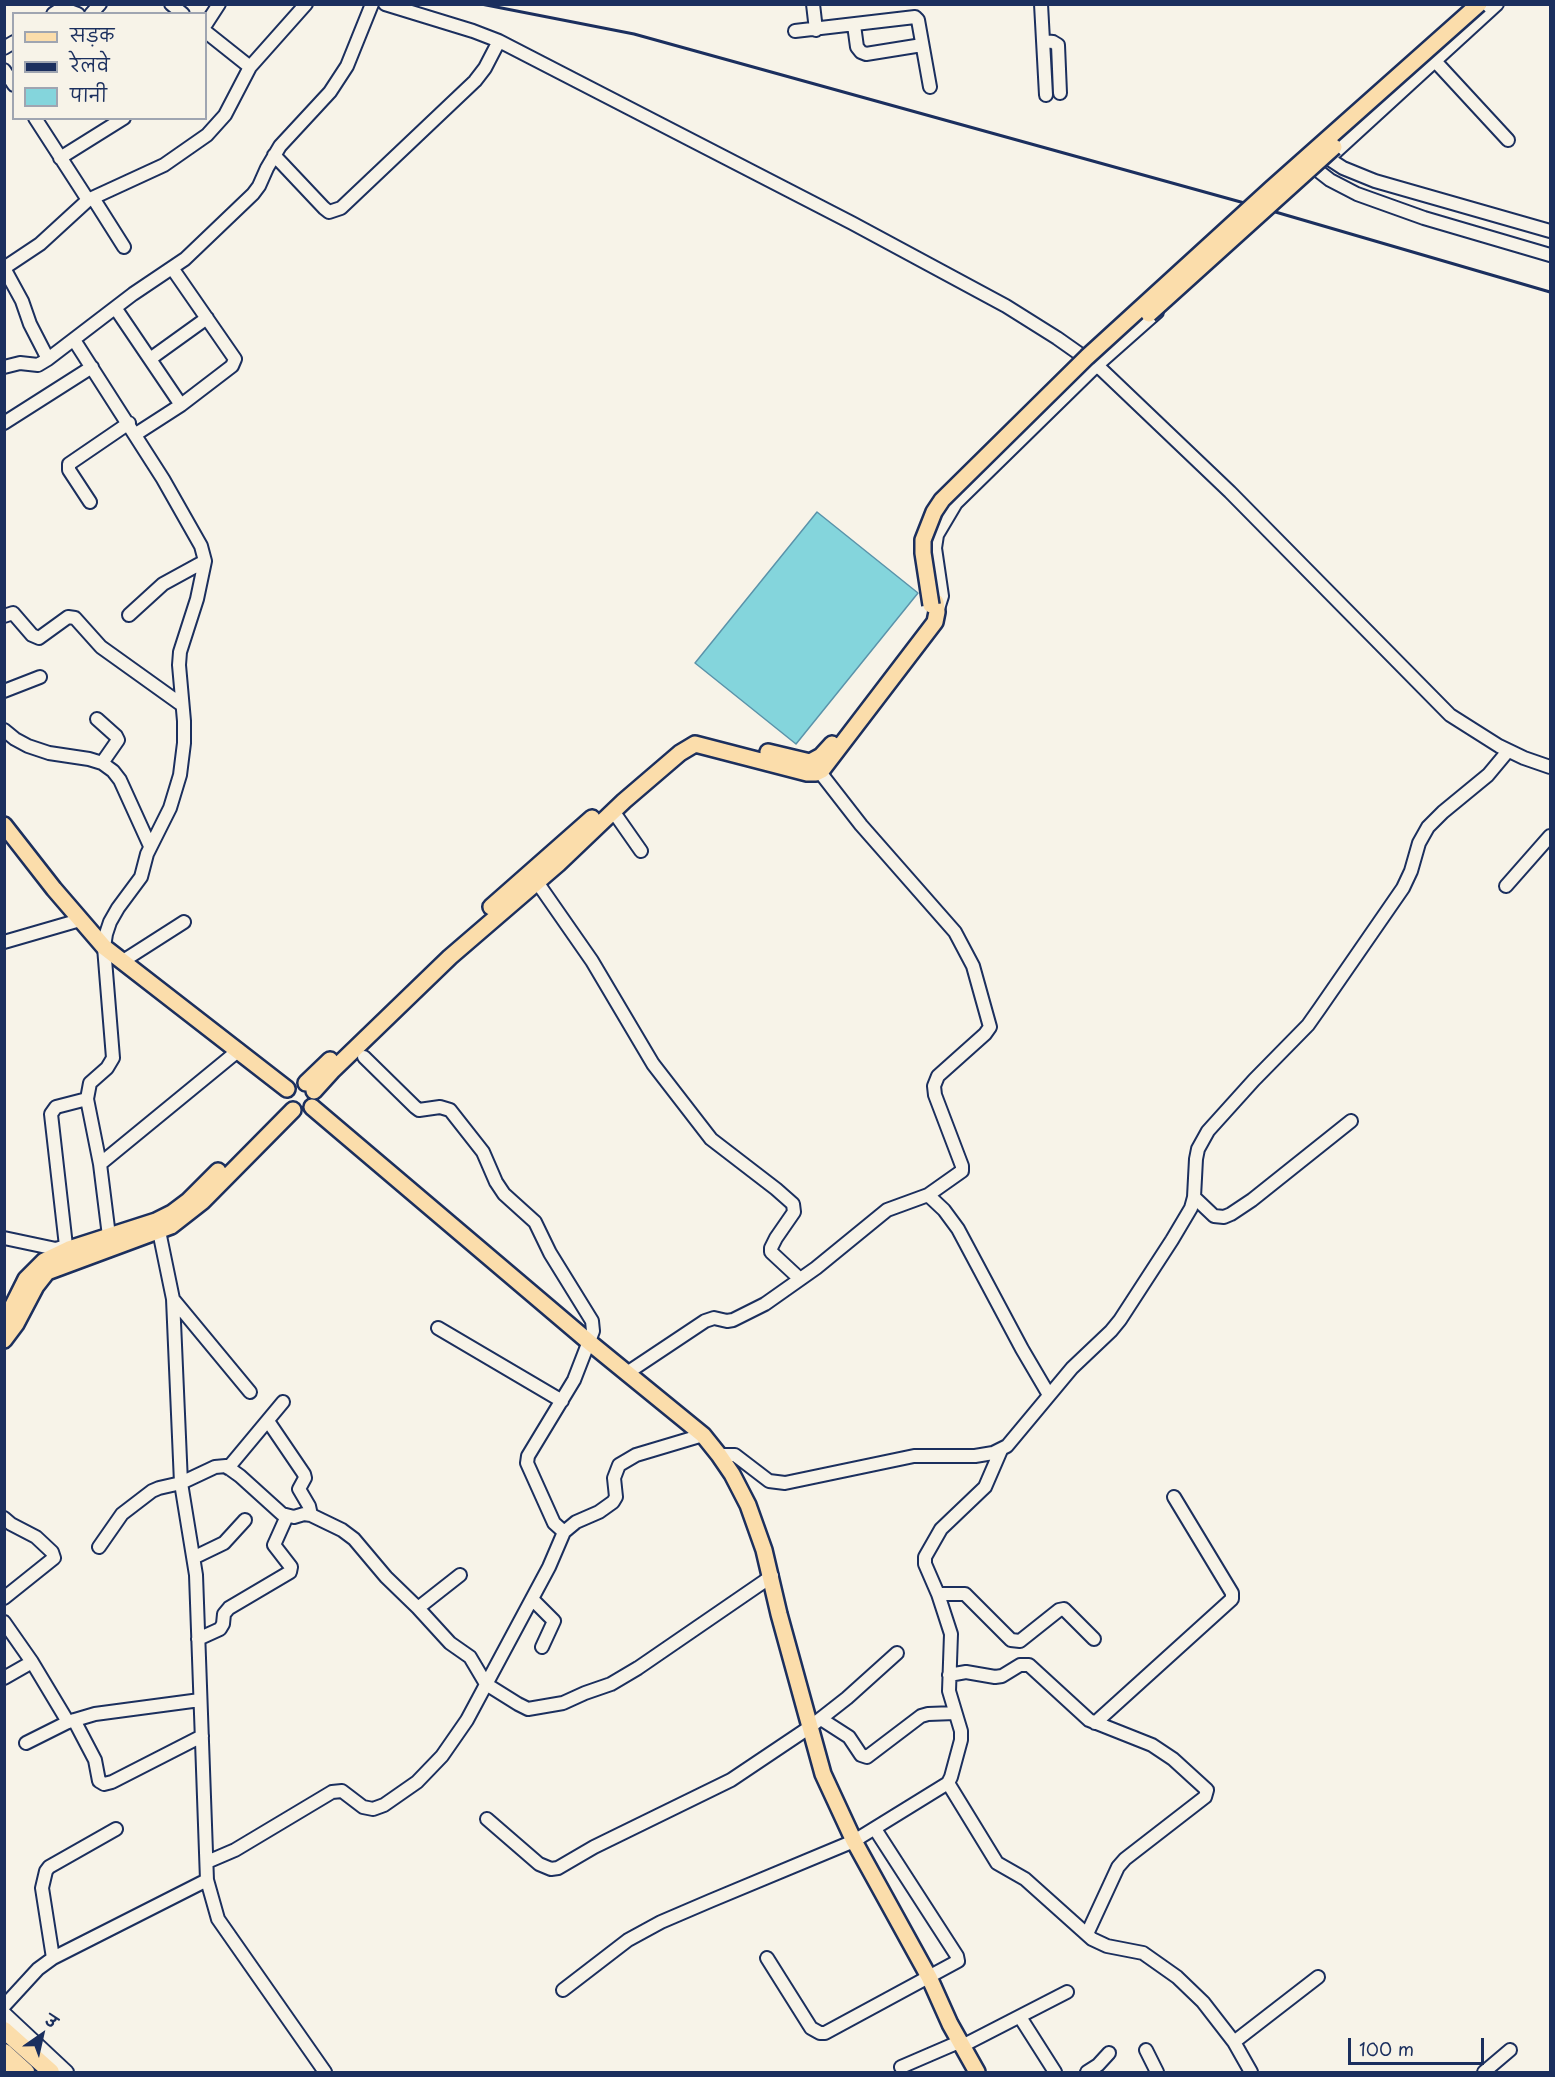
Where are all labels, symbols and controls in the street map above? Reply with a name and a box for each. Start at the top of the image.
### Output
legend [12,12,207,120]
text: सड़क [70,21,114,48]
text: रेलवे [70,51,110,78]
text: पानी [70,81,107,108]
north arrow [12,2005,72,2065]
text: उ [41,2007,63,2033]
scale bar [1351,2026,1488,2064]
text: 100 m [1359,2035,1414,2062]

